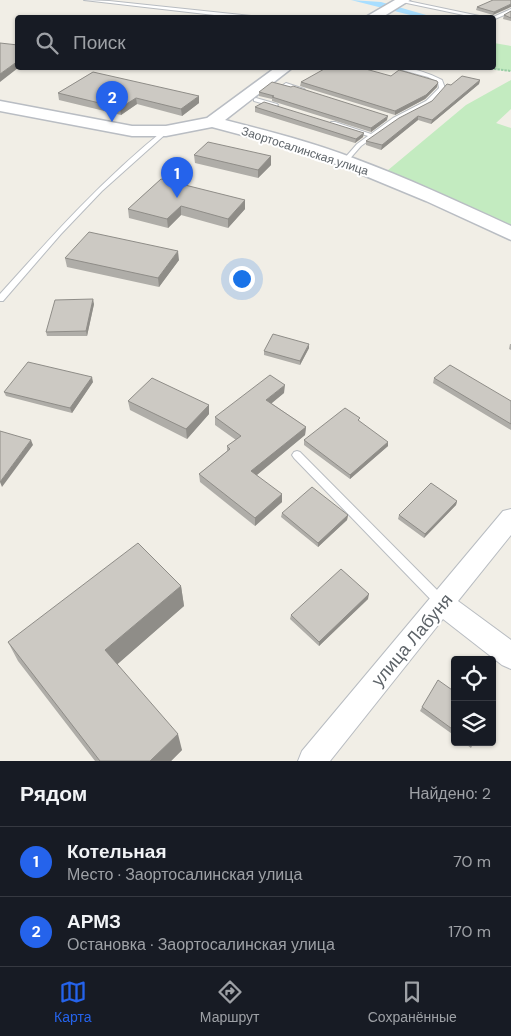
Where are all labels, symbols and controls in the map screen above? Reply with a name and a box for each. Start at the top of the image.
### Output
search box [15,15,496,70]
icon: search [33,29,61,57]
text: Поиск [73,30,126,55]
pin: 2 [96,81,128,122]
street label: Заортосалинская улица [239,123,371,179]
pin: 1 [161,157,193,198]
your location [229,266,255,292]
street label: улица Лабуня [366,588,458,692]
map controls [451,656,496,746]
button: locate [451,656,496,701]
button: layers [451,701,496,746]
text: Рядом [20,780,87,808]
text: Найдено: 2 [409,783,491,804]
text: Котельная [67,839,166,864]
text: 1 [33,851,39,872]
text: 70 m [453,851,491,872]
text: Место · Заортосалинская улица [67,864,302,885]
text: АРМЗ [67,909,121,934]
text: 2 [31,921,41,942]
text: 170 m [448,921,491,942]
text: Остановка · Заортосалинская улица [67,934,335,955]
tab: Карта [54,978,92,1026]
tab: Маршрут [200,978,259,1026]
tab: Сохранённые [368,978,457,1026]

